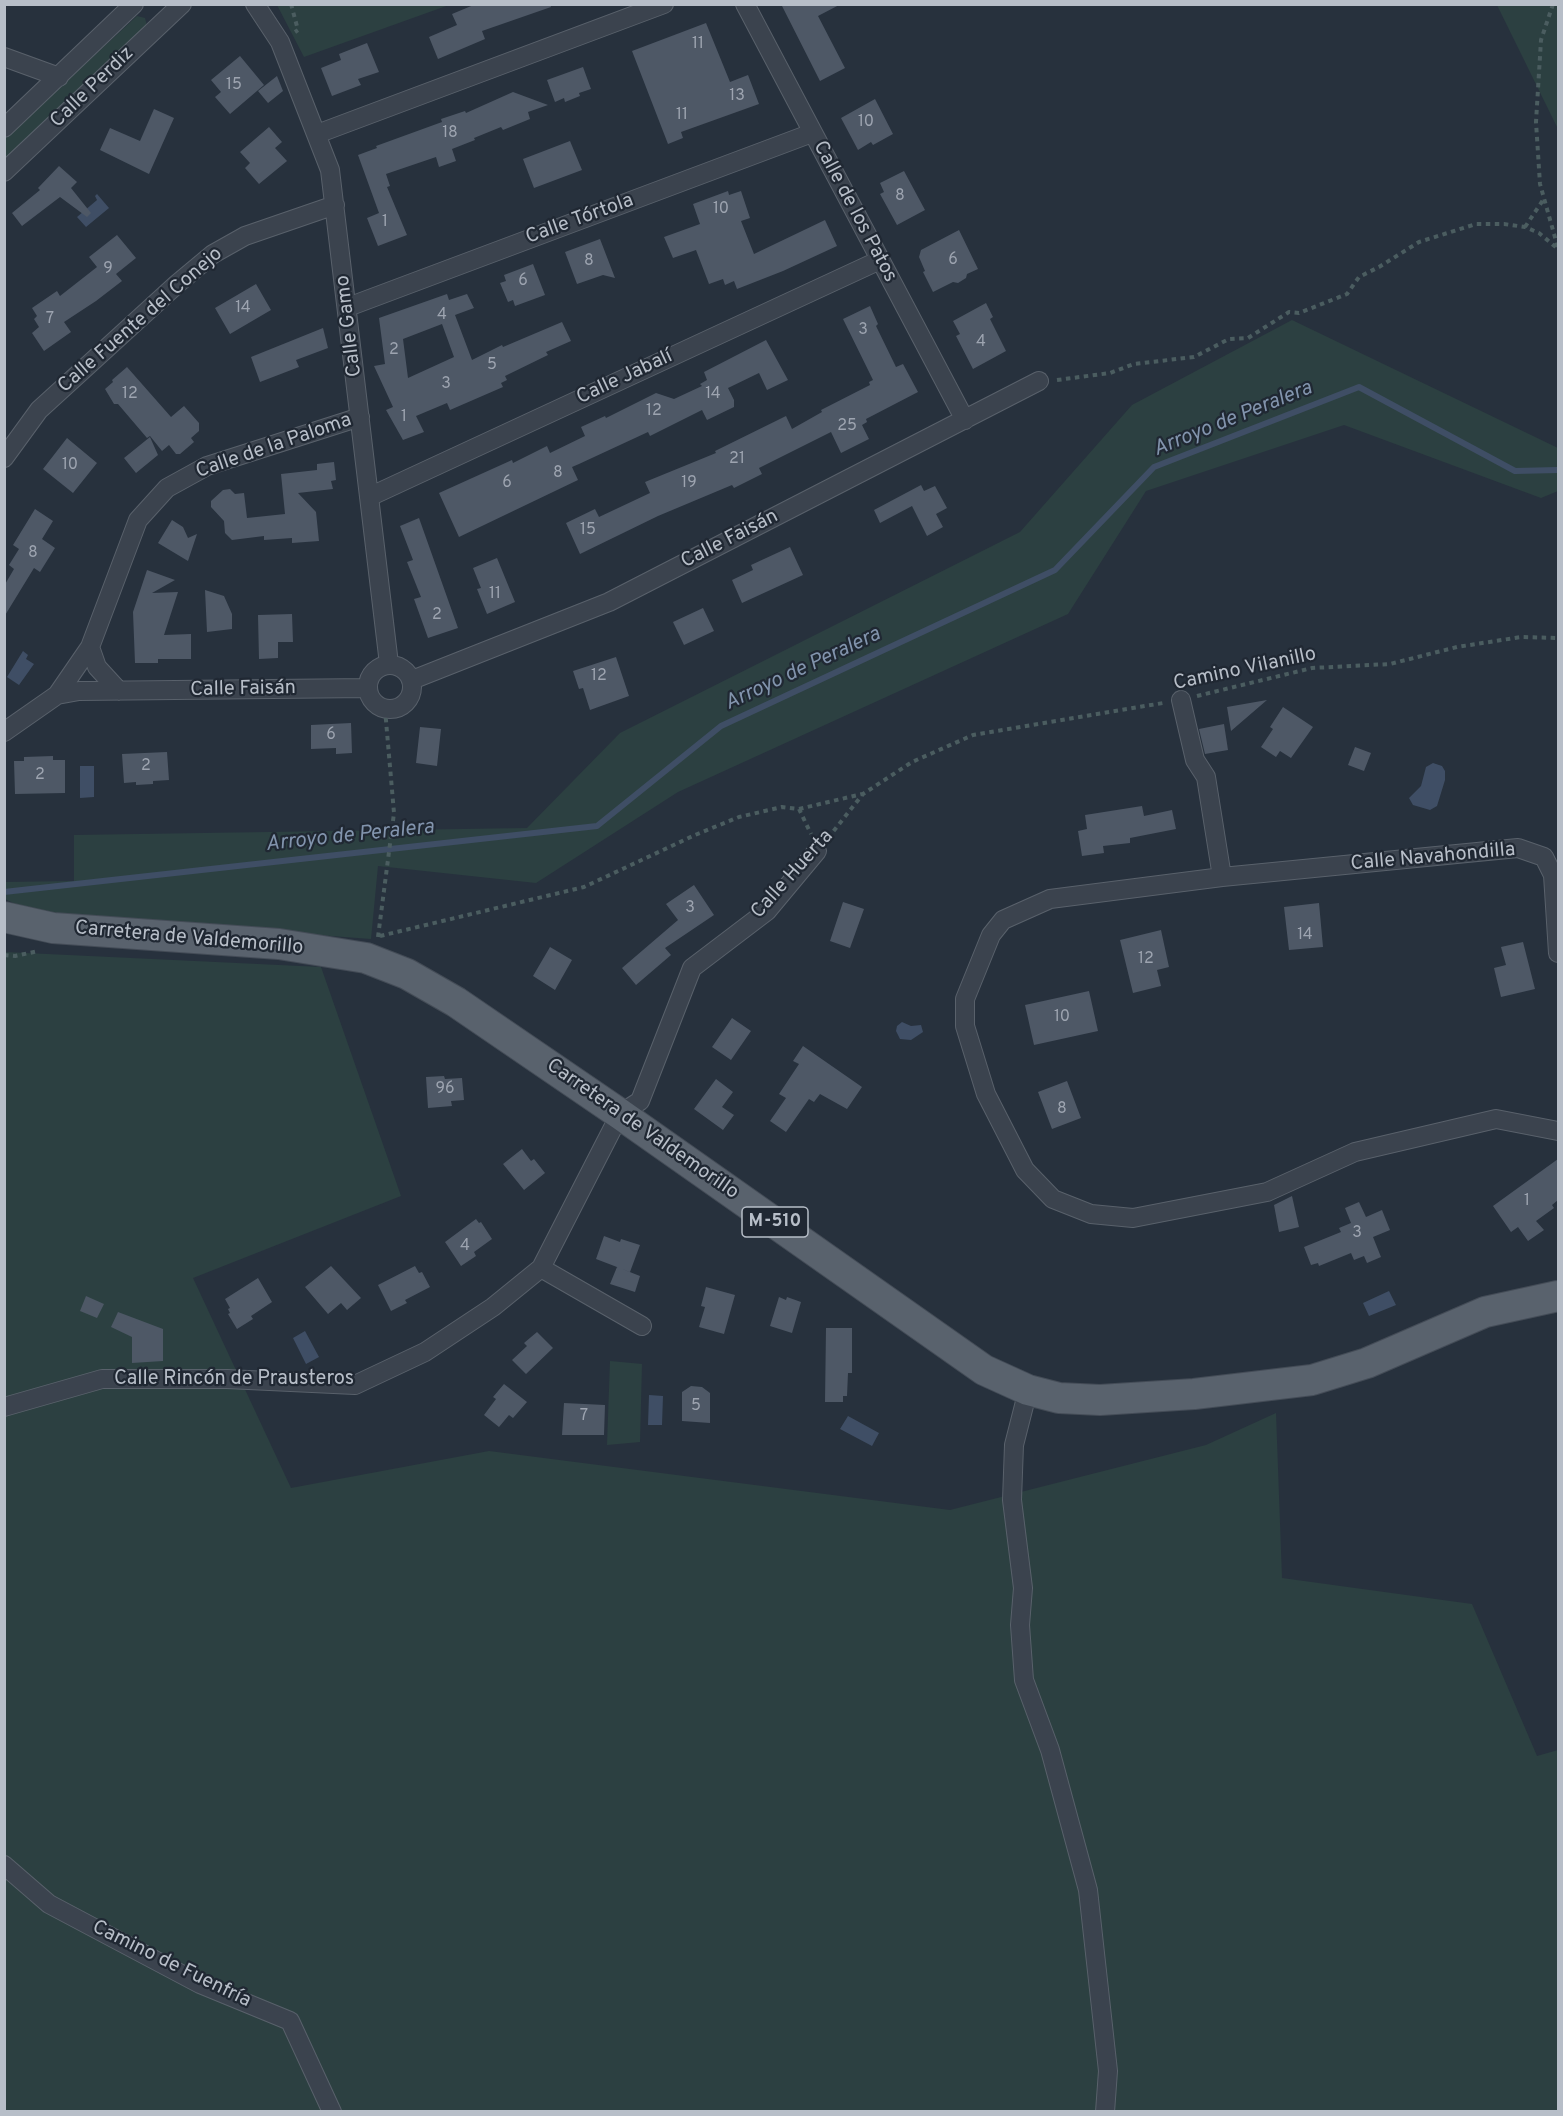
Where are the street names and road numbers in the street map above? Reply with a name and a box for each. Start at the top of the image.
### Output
street label: Calle Perdiz [46,42,140,134]
street label: Calle de los Patos [807,137,901,287]
street label: Calle Tórtola [523,189,637,251]
street label: Calle Fuente del Conejo [54,243,228,399]
street label: Calle Gamo [332,274,368,378]
street label: Calle Jabalí [573,345,677,411]
street label: Calle de la Paloma [193,409,355,485]
street label: Calle Faisán [677,505,783,575]
street label: Camino Vilanillo [1171,643,1319,697]
street label: Calle Faisán [190,677,296,703]
street label: Calle Huerta [747,826,839,924]
street label: Calle Navahondilla [1350,839,1516,877]
street label: Carretera de Valdemorillo [74,917,304,961]
street label: Carretera de Valdemorillo [541,1054,743,1206]
road number: M-510 [742,1207,808,1237]
street label: Calle Rincón de Prausteros [114,1368,354,1392]
street label: Camino de Fuenfría [88,1916,254,2014]

